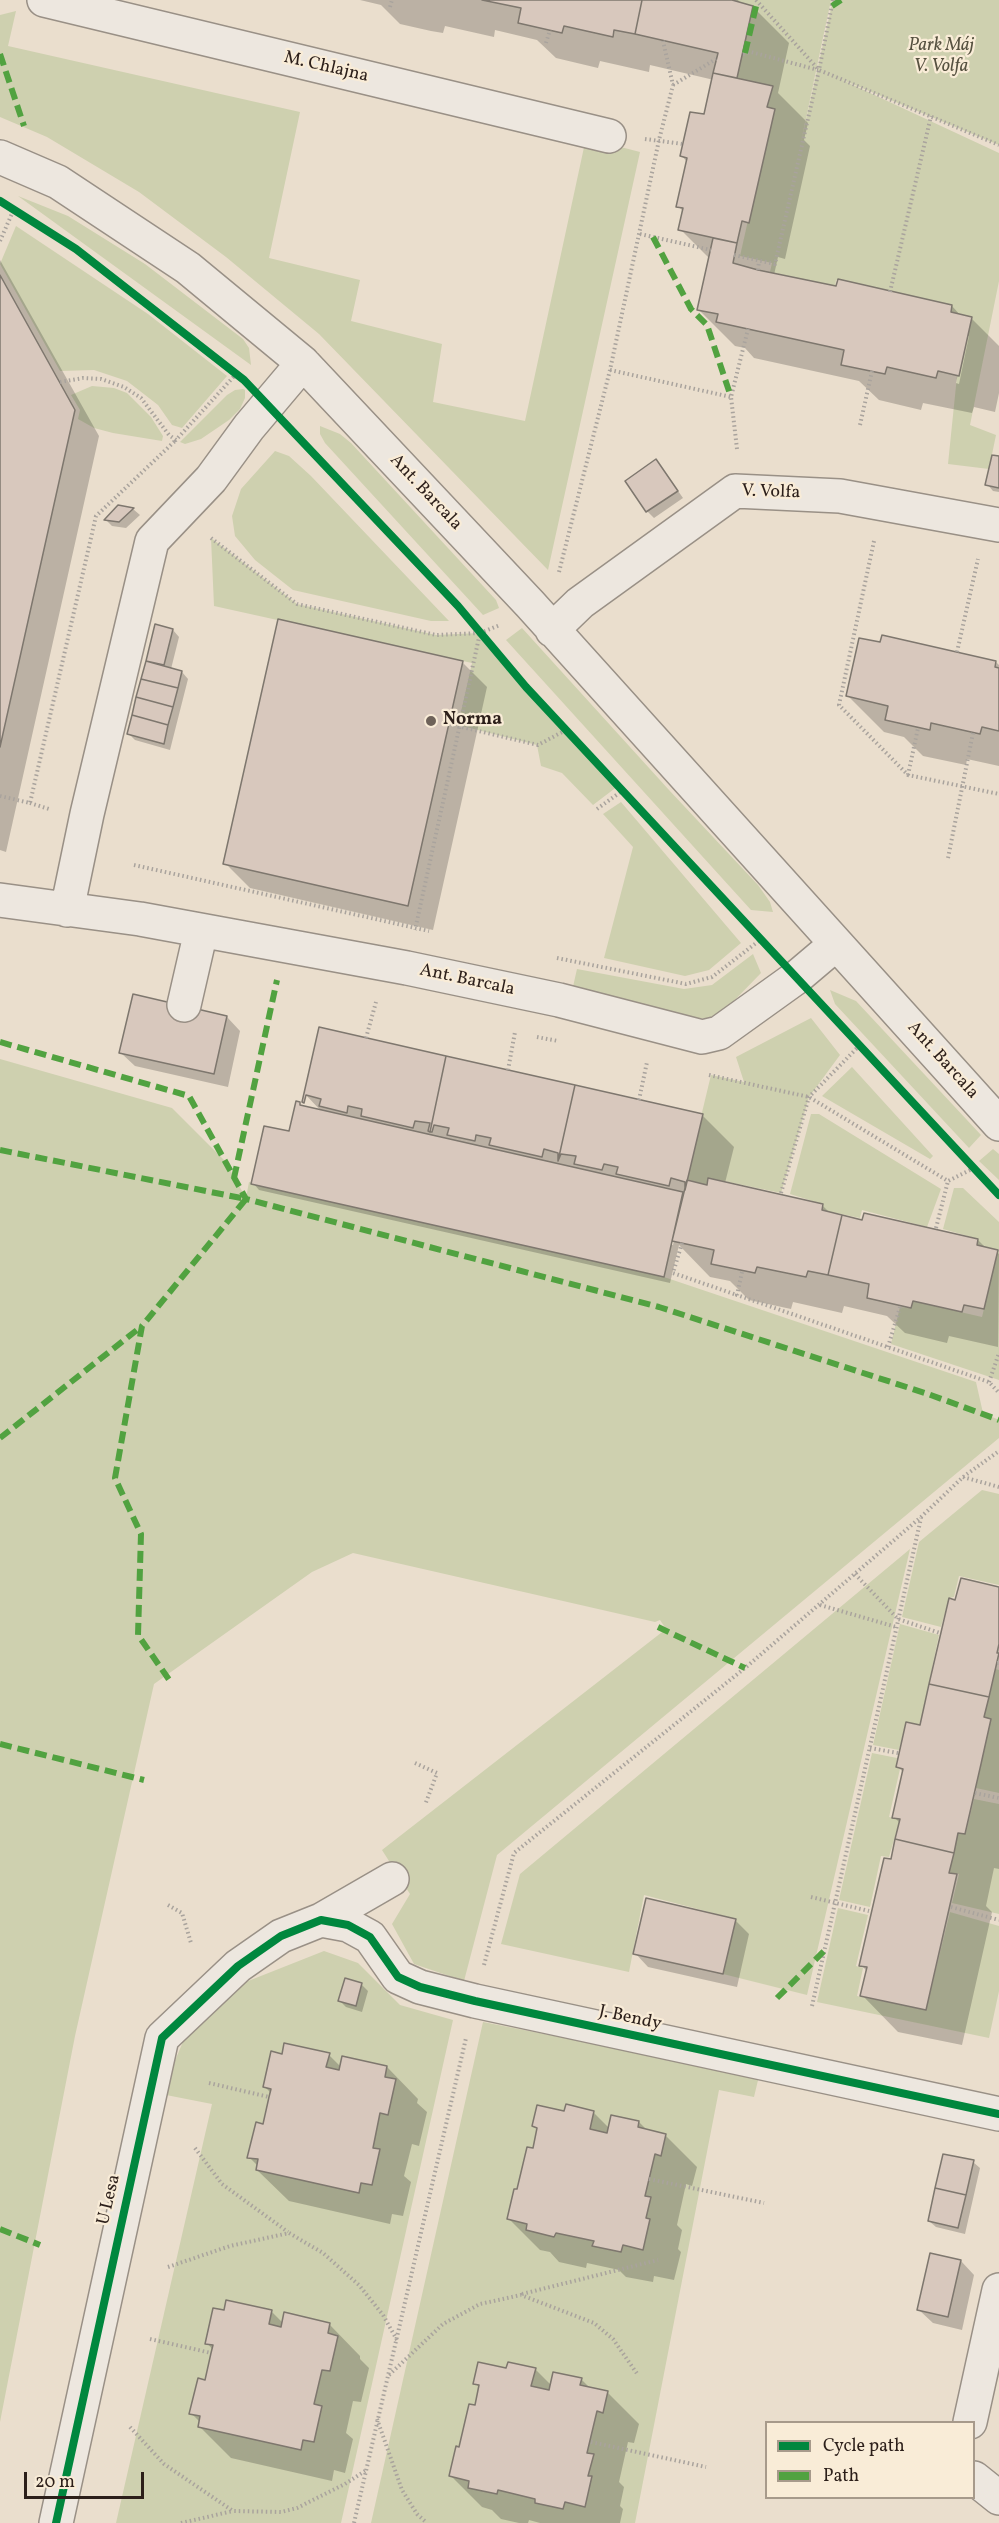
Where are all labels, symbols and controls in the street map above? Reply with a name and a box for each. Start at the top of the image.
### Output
park label: Park Máj V. Volfa [908,36,974,78]
street label: M. Chlajna [282,48,370,88]
street label: Ant. Barcala [384,450,466,536]
street label: V. Volfa [741,481,801,505]
place label: Norma [443,710,502,732]
marker: Norma [424,714,438,728]
street label: Ant. Barcala [417,960,517,1002]
street label: Ant. Barcala [902,1018,982,1104]
street label: J. Bendy [597,2002,663,2036]
street label: U Lesa [94,2173,126,2227]
legend [765,2421,975,2499]
text: Cycle path [823,2434,905,2459]
scale bar [27,2460,147,2498]
text: Path [823,2464,859,2489]
text: 20 m [35,2470,75,2495]

